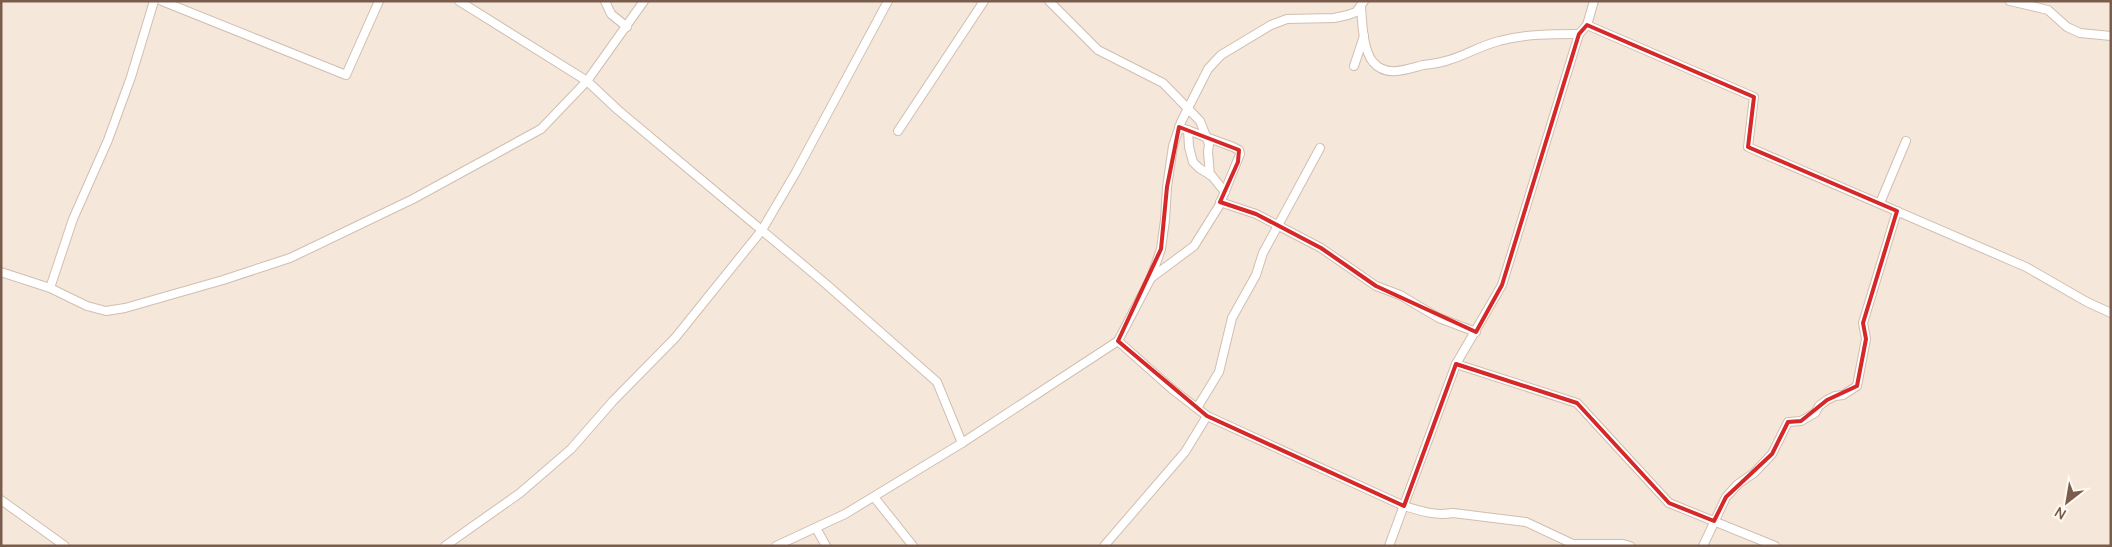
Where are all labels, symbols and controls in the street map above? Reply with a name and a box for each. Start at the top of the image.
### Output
north arrow [2042,477,2092,527]
text: N [2051,503,2069,524]

